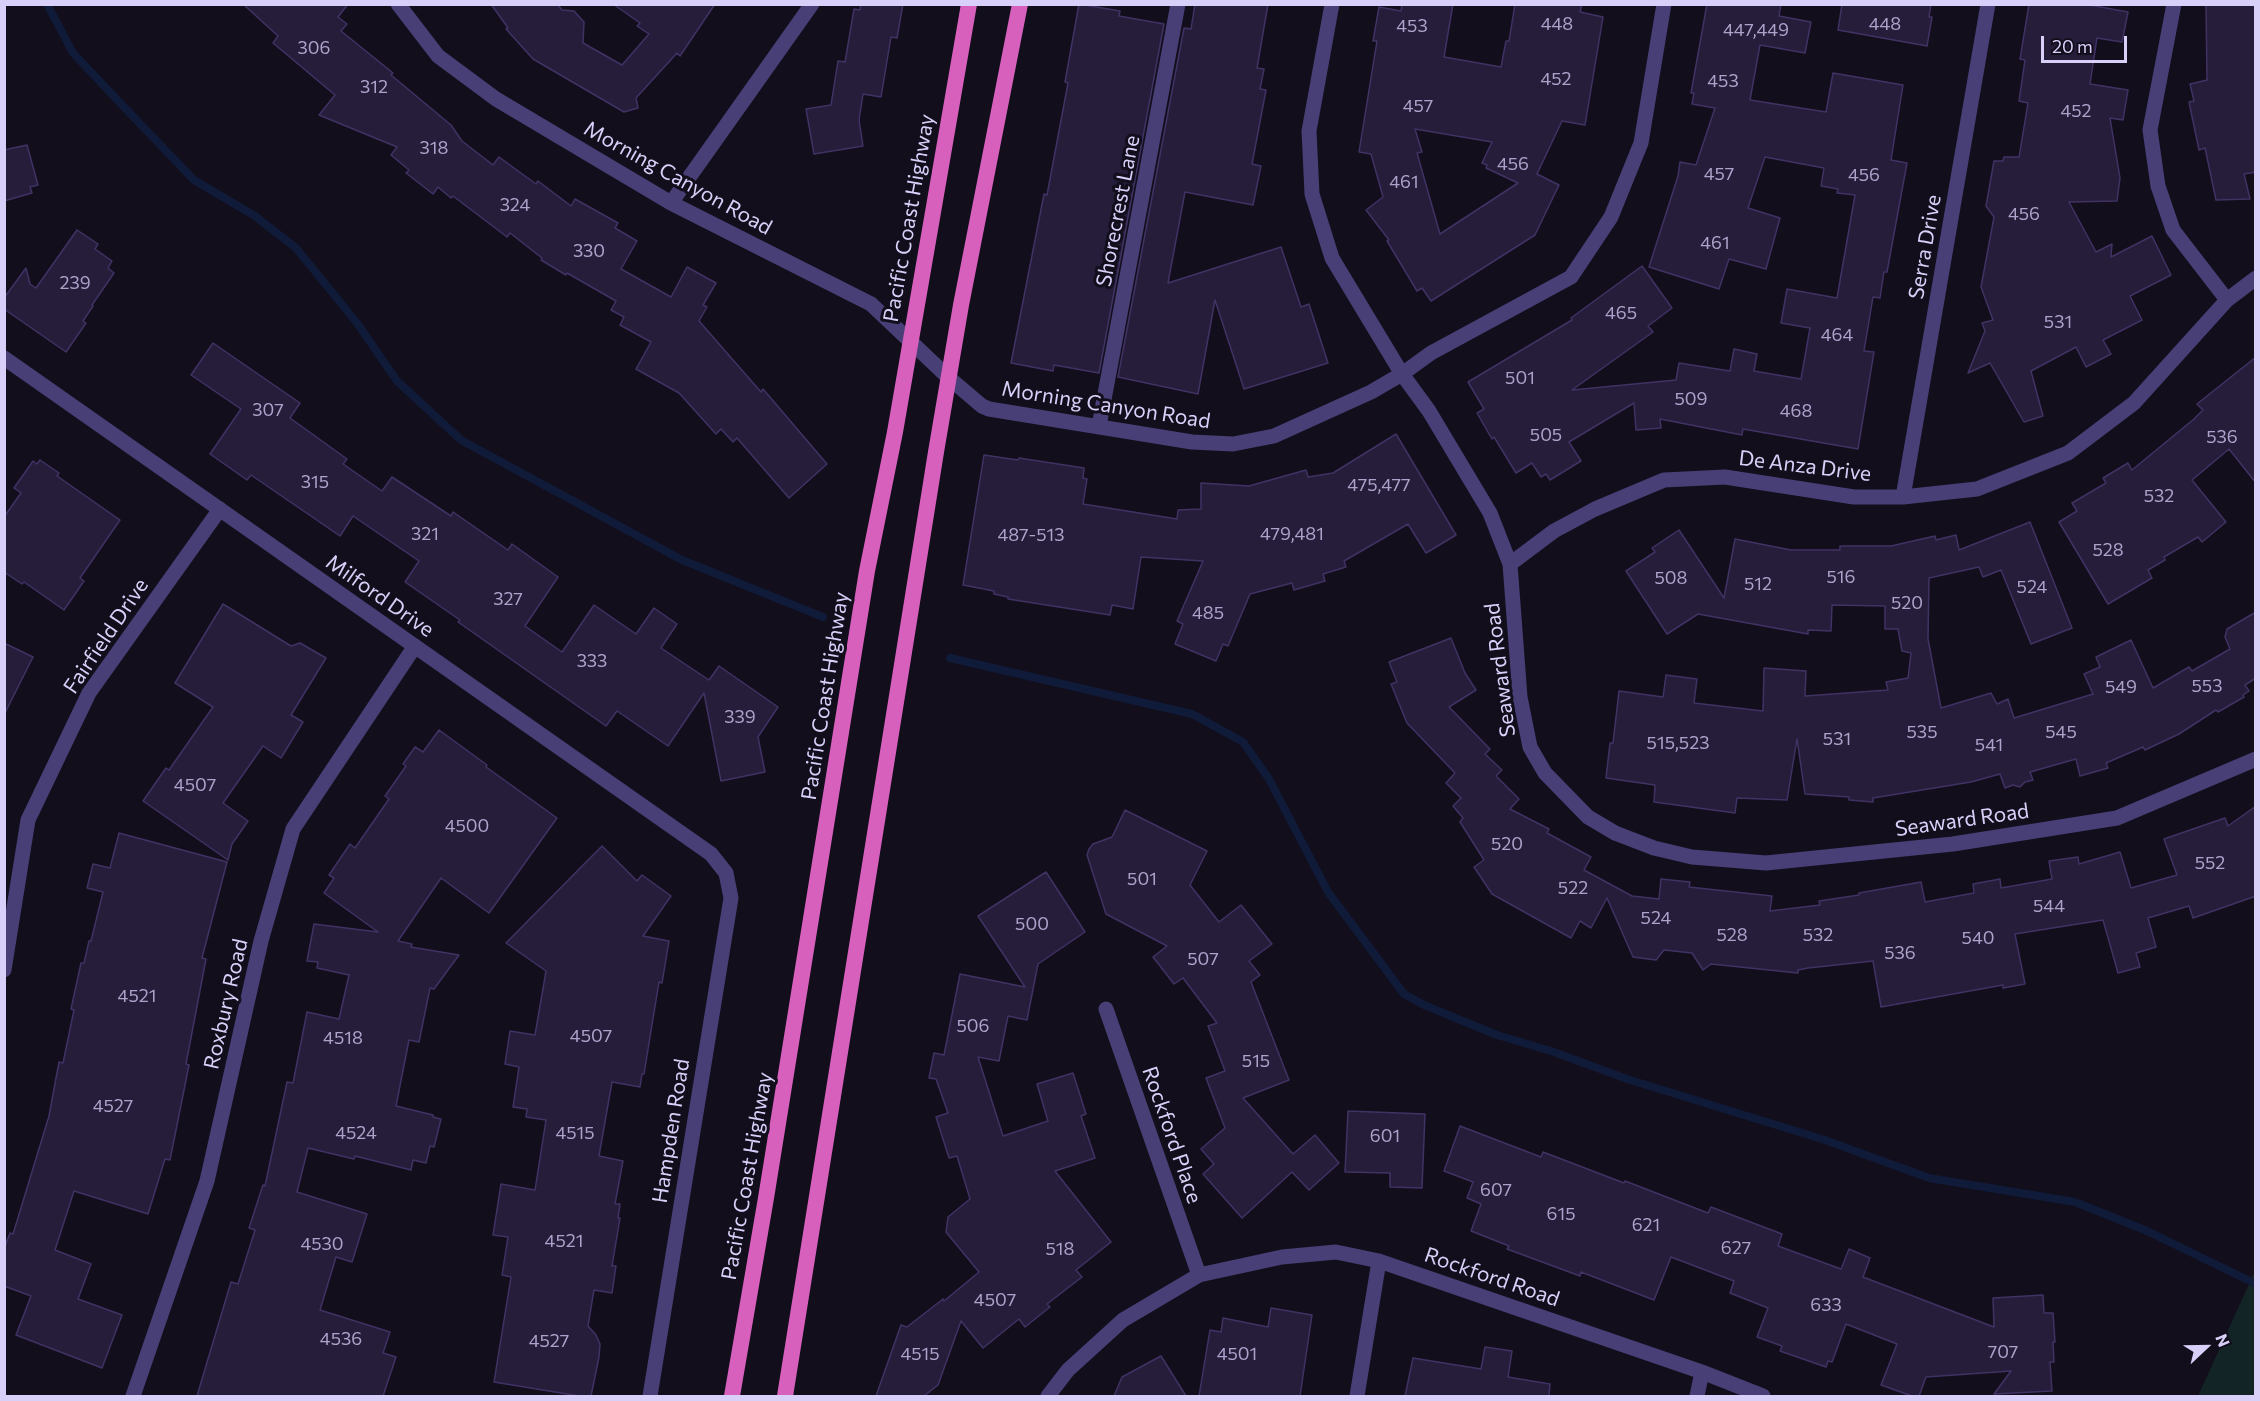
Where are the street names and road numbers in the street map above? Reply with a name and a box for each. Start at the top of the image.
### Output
street label: Pacific Coast Highway [878,112,940,324]
street label: Morning Canyon Road [580,116,776,240]
street label: Shorecrest Lane [1091,133,1145,289]
street label: Serra Drive [1903,193,1947,301]
street label: Morning Canyon Road [1000,376,1212,434]
street label: De Anza Drive [1737,445,1873,487]
street label: Milford Drive [321,550,439,642]
street label: Fairfield Drive [58,574,154,698]
street label: Pacific Coast Highway [796,590,854,802]
street label: Seaward Road [1479,601,1521,739]
street label: Seaward Road [1893,798,2031,842]
street label: Roxbury Road [199,936,253,1072]
street label: Hampden Road [647,1057,695,1205]
street label: Rockford Place [1137,1063,1207,1207]
street label: Pacific Coast Highway [716,1070,778,1282]
street label: Rockford Road [1421,1242,1563,1312]

